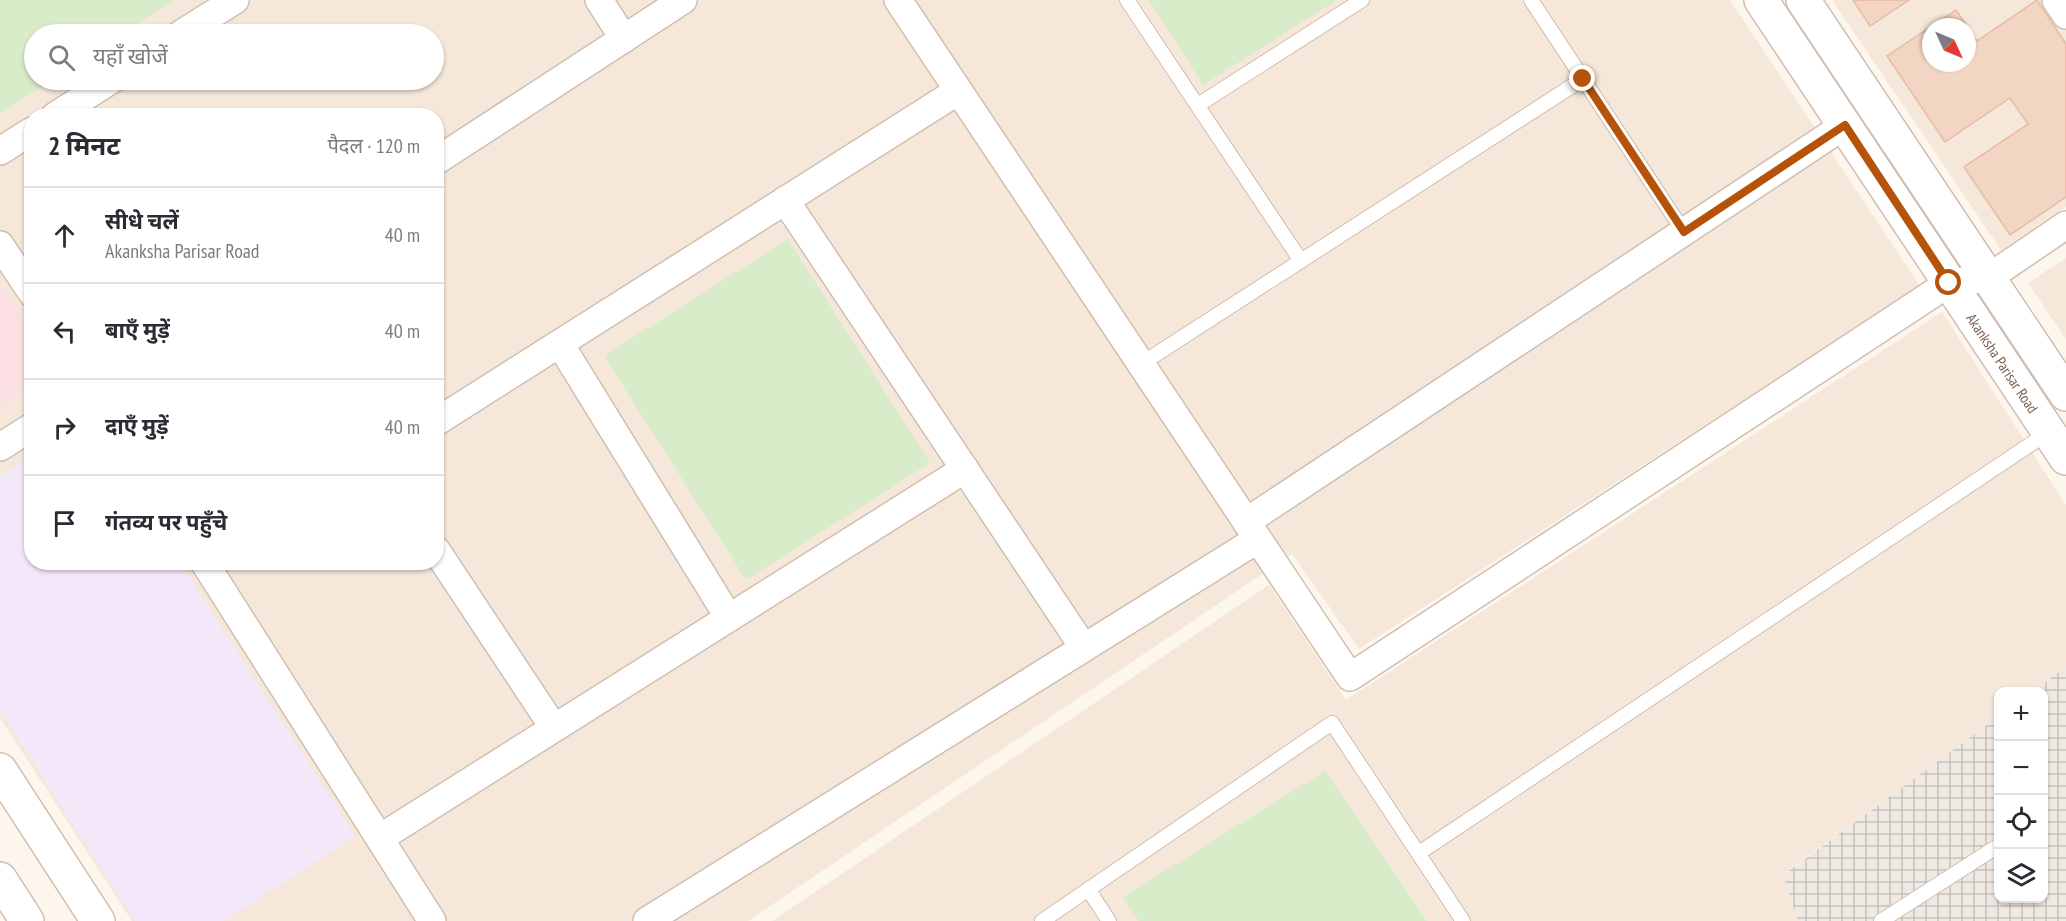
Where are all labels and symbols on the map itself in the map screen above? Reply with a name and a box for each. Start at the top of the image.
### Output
north arrow [1922,18,1976,72]
route end [1569,65,1595,91]
route start [1935,269,1961,295]
street label: Akanksha Parisar Road [1963,309,2043,416]

